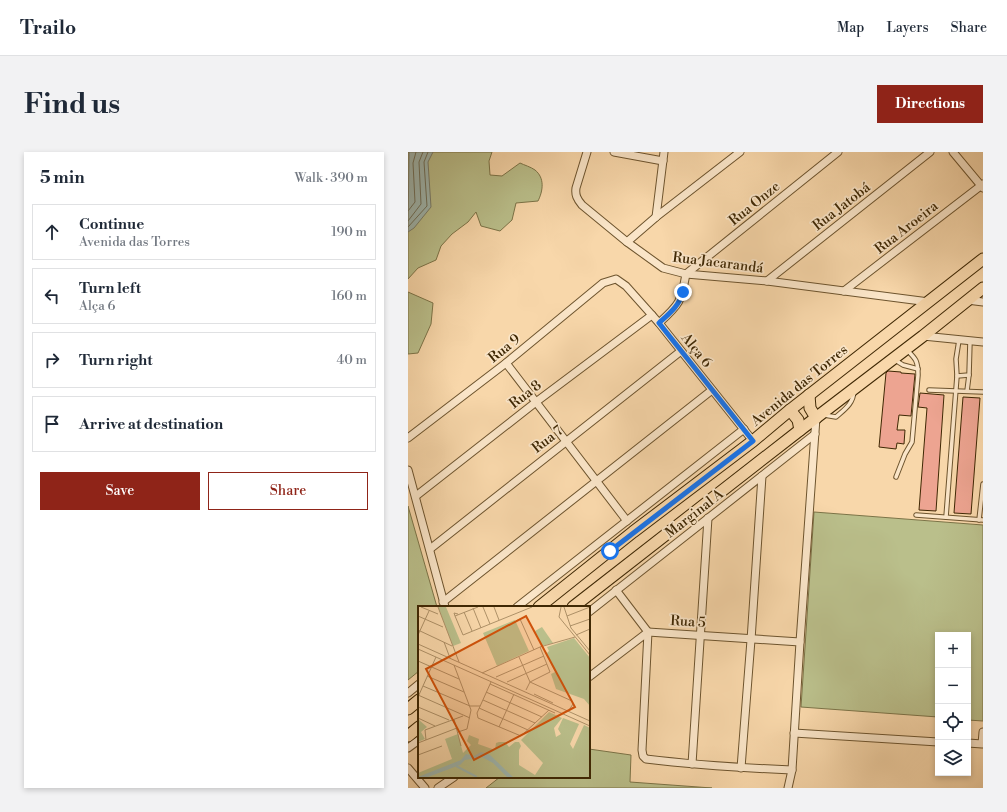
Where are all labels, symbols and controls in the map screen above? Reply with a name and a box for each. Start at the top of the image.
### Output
text: Trailo [20,16,76,40]
text: Map [837,19,864,37]
text: Layers [886,19,929,37]
text: Share [951,19,987,37]
button: Directions [877,85,983,123]
text: Find us [24,87,120,122]
text: 5 min [40,167,85,189]
text: Walk · 390 m [295,170,368,186]
street label: Rua Onze [725,178,784,230]
street label: Rua Jatobá [809,178,875,235]
street label: Rua Aroeira [871,197,943,258]
text: Continue [79,215,144,234]
icon: ahead [41,221,63,243]
text: 190 m [331,224,367,240]
text: Avenida das Torres [79,234,190,250]
street label: Rua Jacarandá [671,248,765,278]
text: Turn left [79,279,141,298]
route end [674,283,692,301]
icon: left [41,285,63,307]
text: 160 m [331,288,367,304]
text: Alça 6 [79,298,115,314]
street label: Alça 6 [676,329,716,372]
street label: Rua 9 [485,330,524,367]
street label: Avenida das Torres [747,341,852,431]
icon: right [41,349,63,371]
text: Turn right [79,351,153,370]
text: 40 m [337,352,367,368]
street label: Rua 8 [506,377,545,413]
icon: arrive [41,413,63,435]
text: Arrive at destination [79,415,223,434]
street label: Rua 7 [528,422,567,458]
button: Save [40,472,200,510]
button: Share [208,472,368,510]
street label: Marginal A [662,485,728,542]
route start [601,542,619,560]
inset map [418,606,590,778]
street label: Rua 5 [670,612,706,632]
map controls [935,632,971,776]
button: + [935,632,971,668]
button: − [935,668,971,704]
button: locate [935,704,971,740]
button: layers [935,740,971,776]

